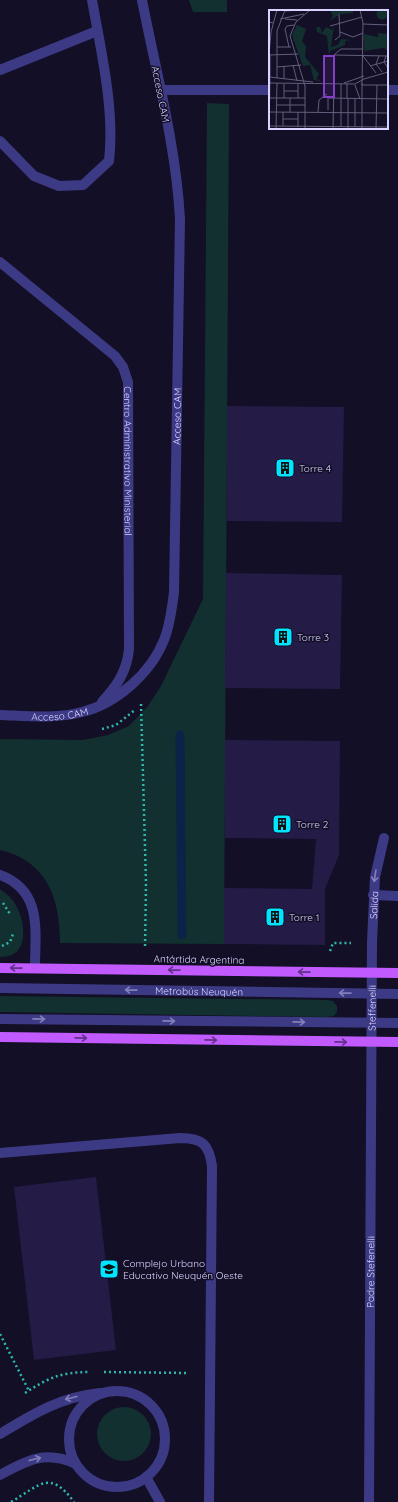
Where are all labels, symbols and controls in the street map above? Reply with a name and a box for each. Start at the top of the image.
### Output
inset map [269,10,388,129]
street label: Acceso CAM [149,65,172,123]
street label: Centro Administrativo Ministerial [121,386,135,536]
street label: Acceso CAM [170,388,184,445]
building icon: Torre 4 [274,457,296,479]
place label: Torre 4 [299,462,331,475]
building icon: Torre 3 [272,626,294,648]
place label: Torre 3 [297,631,329,644]
street label: Acceso CAM [31,705,90,724]
building icon: Torre 2 [271,813,293,835]
place label: Torre 2 [296,818,329,831]
one-way arrow [371,869,379,882]
street label: Salida [367,891,381,919]
building icon: Torre 1 [264,906,286,928]
place label: Torre 1 [289,911,319,924]
street label: Antártida Argentina [153,952,245,967]
one-way arrow [10,964,23,972]
one-way arrow [168,966,181,974]
one-way arrow [298,968,311,976]
street label: Metrobús Neuquén [155,984,243,999]
street label: Steffenelli [366,985,379,1031]
one-way arrow [125,986,138,994]
one-way arrow [339,989,352,997]
one-way arrow [32,1015,45,1023]
one-way arrow [162,1017,175,1025]
one-way arrow [292,1018,305,1026]
one-way arrow [74,1034,87,1042]
one-way arrow [204,1036,217,1044]
one-way arrow [334,1038,347,1046]
street label: Padre Stefenelli [364,1236,377,1308]
place label: Complejo Urbano Educativo Neuquén Oeste [123,1257,243,1282]
school or university icon: Complejo Urbano Educativo Neuquén Oeste [98,1258,120,1280]
one-way arrow [65,1394,78,1402]
one-way arrow [29,1455,42,1462]

